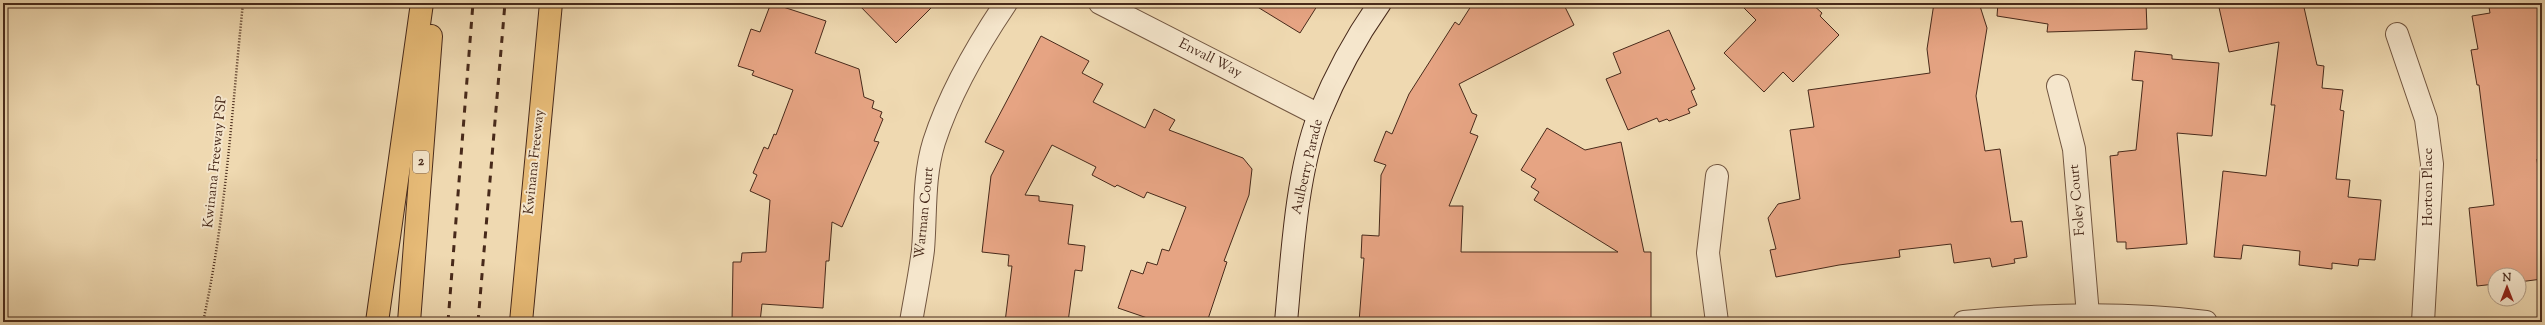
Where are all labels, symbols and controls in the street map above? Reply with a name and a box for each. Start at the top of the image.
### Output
street label: Envall Way [1175,34,1245,84]
street label: Kwinana Freeway PSP [199,95,233,229]
street label: Kwinana Freeway [520,108,550,216]
street label: Aulberry Parade [1287,117,1329,217]
street label: Horton Place [2419,148,2439,226]
road number: 2 [413,151,429,173]
street label: Foley Court [2065,163,2091,237]
street label: Warman Court [910,166,940,260]
north arrow [2487,267,2527,307]
text: N [2502,270,2512,286]

